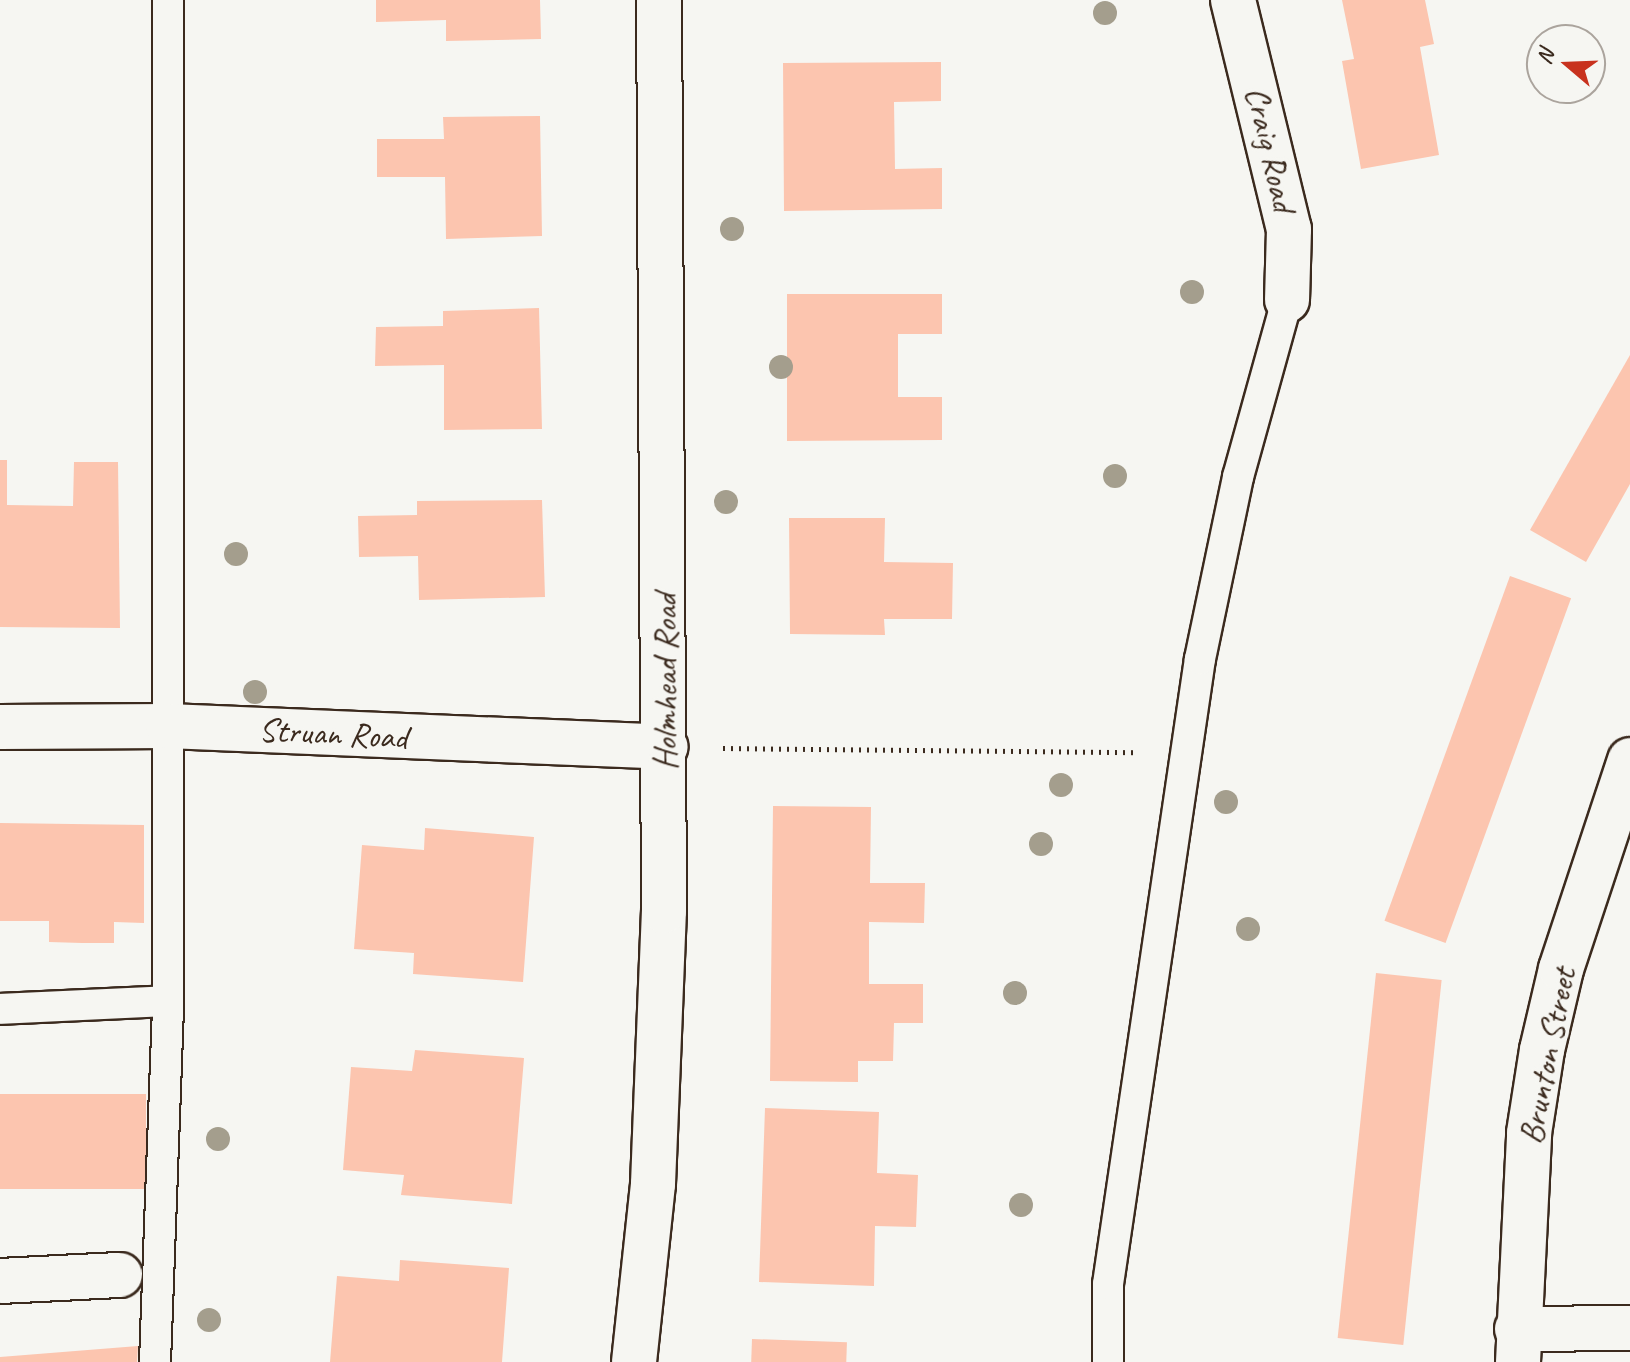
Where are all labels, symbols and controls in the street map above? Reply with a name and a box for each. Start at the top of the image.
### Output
north arrow [1526,24,1606,104]
text: N [1530,46,1561,68]
street label: Craig Road [1237,83,1305,215]
street label: Holmhead Road [645,594,685,770]
street label: Struan Road [258,709,408,757]
street label: Brunton Street [1510,964,1584,1148]

